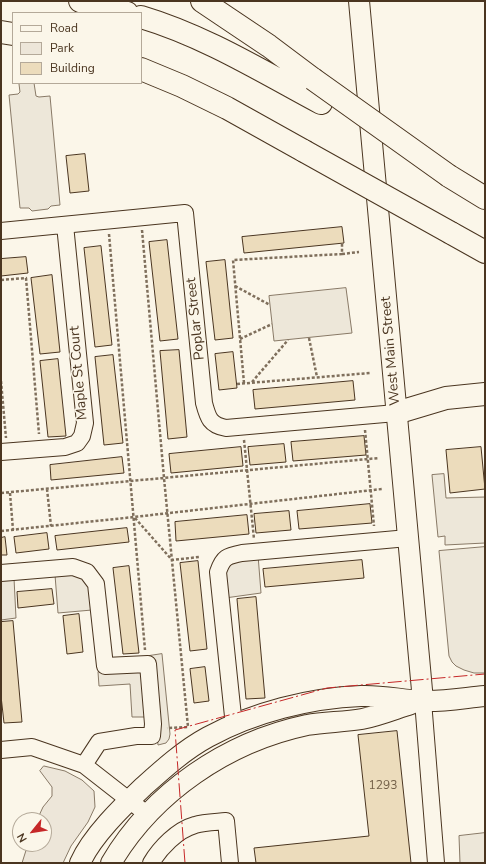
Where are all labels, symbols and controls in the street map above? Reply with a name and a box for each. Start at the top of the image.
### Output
legend [12,12,142,84]
text: Road [50,20,78,36]
text: Park [50,40,74,56]
text: Building [50,60,95,76]
street label: Poplar Street [183,277,209,361]
street label: West Main Street [378,296,404,406]
street label: Maple St Court [67,325,91,421]
house number: 1293 [369,779,397,793]
north arrow [12,812,52,852]
text: N [13,830,31,845]

